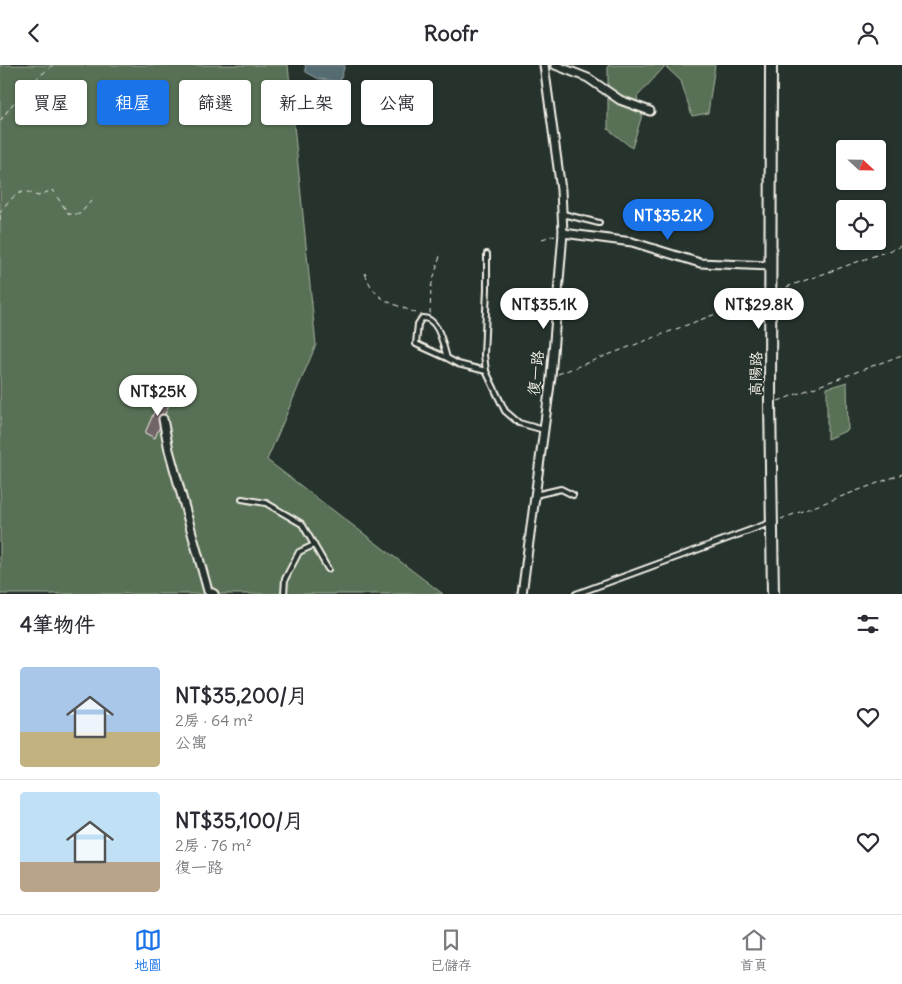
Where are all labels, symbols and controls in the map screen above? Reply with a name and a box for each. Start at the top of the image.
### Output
icon: back [20,19,48,47]
text: Roofr [424,19,478,47]
icon: person [854,19,882,47]
chip: 買屋 [15,80,87,125]
chip: 租屋 [97,80,169,125]
chip: 篩選 [179,80,251,125]
chip: 新上架 [261,80,351,125]
chip: 公寓 [361,80,433,125]
north arrow [836,140,886,190]
map controls [836,140,886,250]
pin: NT$35.2K [616,199,720,241]
button: locate [836,200,886,250]
text: NT$35.2K [634,205,702,225]
pin: NT$35.1K [492,287,596,330]
pin: NT$29.8K [707,287,811,330]
text: NT$35.1K [511,294,577,314]
text: NT$29.8K [725,294,793,314]
street label: 復一路 [524,350,547,396]
street label: 高陽路 [746,351,765,397]
pin: NT$25K [117,375,199,417]
text: NT$25K [130,381,186,401]
icon: filters [854,610,882,638]
text: 4筆物件 [20,611,95,638]
text: NT$35,200/月 [175,682,308,709]
icon: home [60,687,120,747]
icon: heart [854,703,882,731]
text: 2房 · 64 m² [175,710,253,730]
text: 公寓 [175,732,207,752]
text: NT$35,100/月 [175,807,304,834]
icon: home [60,812,120,872]
icon: heart [854,828,882,856]
text: 2房 · 76 m² [175,835,252,855]
text: 復一路 [175,857,223,877]
tab: 地圖 [134,926,162,974]
tab: 已儲存 [430,926,472,974]
tab: 首頁 [740,926,768,974]

